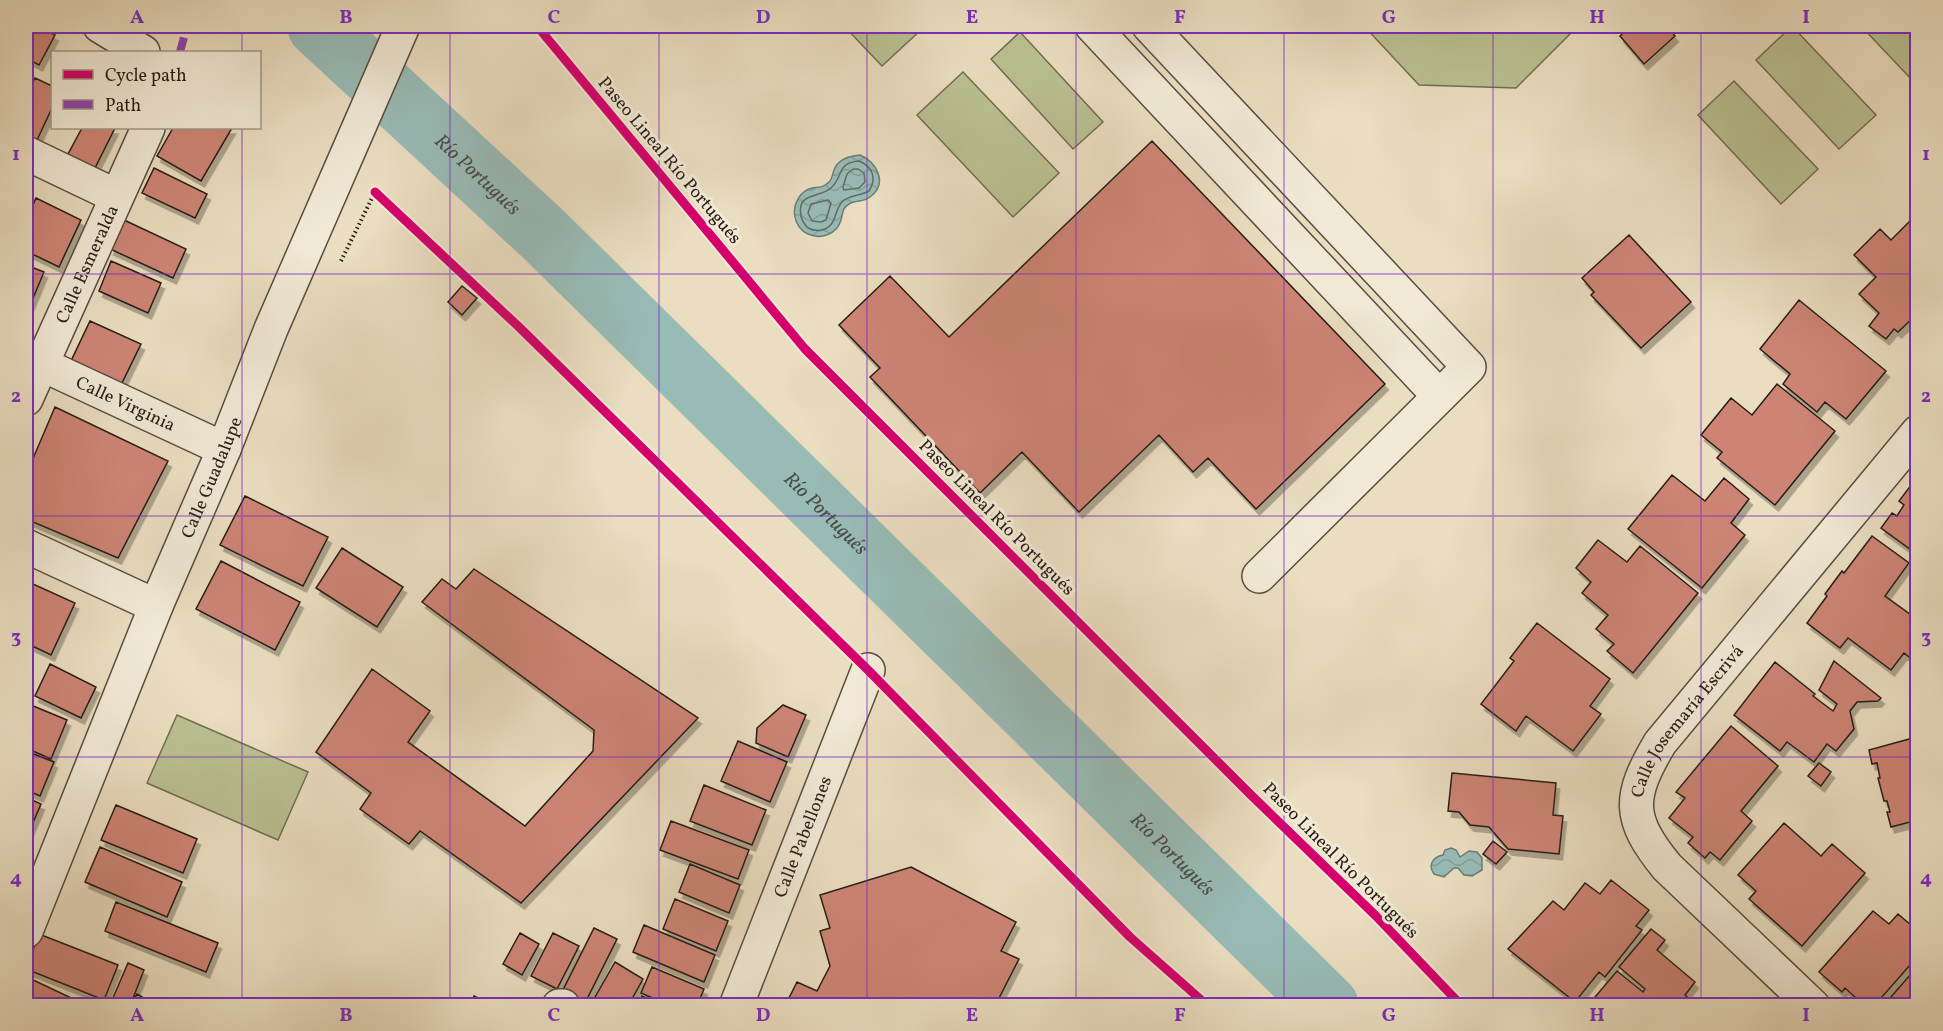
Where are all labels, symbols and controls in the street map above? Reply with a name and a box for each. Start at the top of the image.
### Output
text: A [130,4,144,32]
text: B [339,4,353,32]
text: C [548,4,561,32]
text: D [756,4,770,32]
text: E [966,4,978,32]
text: F [1174,4,1186,32]
text: G [1382,4,1396,32]
text: H [1589,4,1605,32]
text: I [1802,4,1810,32]
legend [51,51,261,129]
text: Cycle path [105,64,187,89]
street label: Paseo Lineal Río Portugués [591,72,746,250]
text: Path [105,94,141,119]
water label: Río Portugués [427,128,527,223]
text: 1 [12,141,20,169]
text: 1 [1922,141,1930,169]
street label: Calle Esmeralda [51,201,126,328]
street label: Calle Virginia [71,371,179,439]
text: 2 [11,383,21,411]
text: 2 [1921,383,1931,411]
street label: Calle Guadalupe [176,414,249,543]
street label: Paseo Lineal Río Portugués [912,434,1080,602]
water label: Río Portugués [777,466,874,563]
text: 3 [11,624,21,652]
text: 3 [1921,624,1931,652]
street label: Calle Josemaría Escrivá [1626,640,1751,800]
street label: Calle Pabellones [769,773,839,902]
street label: Paseo Lineal Río Portugués [1256,777,1424,945]
water label: Río Portugués [1123,807,1221,903]
text: 4 [10,865,22,893]
text: 4 [1920,865,1932,893]
text: A [130,1002,144,1030]
text: B [339,1002,353,1030]
text: C [548,1002,561,1030]
text: D [756,1002,770,1030]
text: E [966,1002,978,1030]
text: F [1174,1002,1186,1030]
text: G [1382,1002,1396,1030]
text: H [1589,1002,1605,1030]
text: I [1802,1002,1810,1030]

